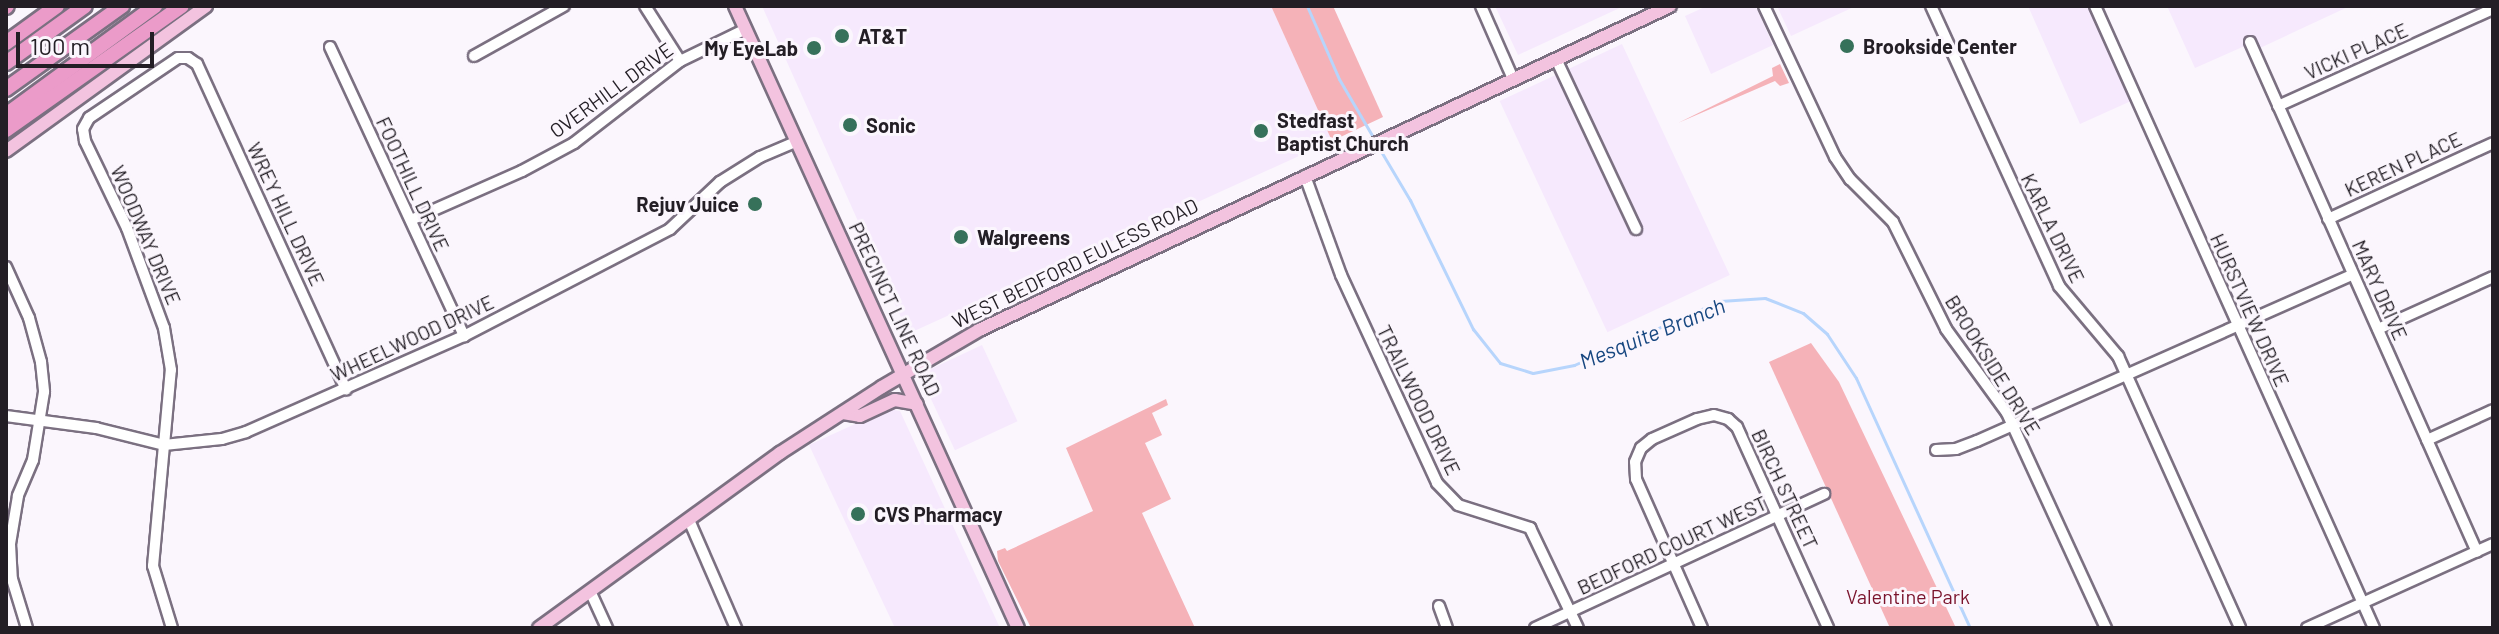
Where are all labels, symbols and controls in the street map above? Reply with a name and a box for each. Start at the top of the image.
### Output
scale bar [20,16,158,66]
street label: VICKI PLACE [2301,18,2411,84]
place label: AT&T [858,24,907,48]
marker: AT&T [833,27,851,45]
text: 100 m [30,31,90,60]
place label: Brookside Center [1863,34,2017,58]
place label: My EyeLab [704,36,798,60]
street label: OVERHILL DRIVE [545,37,677,143]
marker: Brookside Center [1838,37,1856,55]
marker: My EyeLab [805,39,823,57]
place label: Stedfast Baptist Church [1277,108,1409,155]
street label: FOOTHILL DRIVE [371,113,455,255]
place label: Sonic [866,113,916,137]
marker: Sonic [841,116,859,134]
marker: Stedfast Baptist Church [1252,122,1270,140]
street label: KEREN PLACE [2341,126,2465,202]
street label: WREY HILL DRIVE [242,138,330,290]
street label: WOODWAY DRIVE [106,162,186,308]
street label: KARLA DRIVE [2016,169,2090,287]
place label: Rejuv Juice [636,192,739,216]
street label: WEST BEDFORD EULESS ROAD [948,193,1202,333]
marker: Rejuv Juice [746,195,764,213]
street label: PRECINCT LINE ROAD [844,218,946,400]
place label: Walgreens [977,225,1070,249]
marker: Walgreens [952,228,970,246]
street label: HURSTVIEW DRIVE [2205,230,2295,390]
street label: MARY DRIVE [2347,236,2413,344]
street label: WHEELWOOD DRIVE [327,290,497,386]
street label: BROOKSIDE DRIVE [1940,291,2046,439]
water label: Mesquite Branch [1575,292,1729,374]
street label: TRAILWOOD DRIVE [1372,321,1466,479]
street label: BIRCH STREET [1747,425,1823,553]
street label: BEDFORD COURT WEST [1573,490,1771,600]
place label: CVS Pharmacy [874,502,1003,526]
marker: CVS Pharmacy [849,505,867,523]
park label: Valentine Park [1846,584,1970,608]

